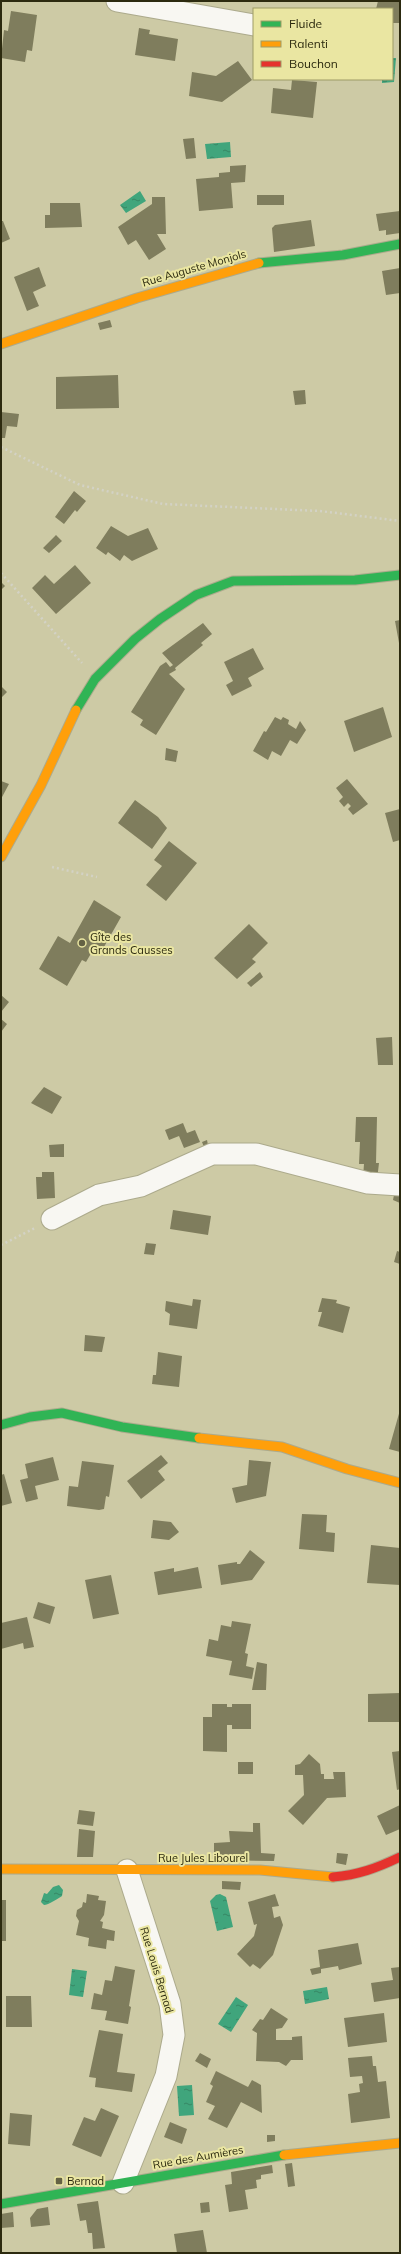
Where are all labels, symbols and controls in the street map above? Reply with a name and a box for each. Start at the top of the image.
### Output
legend [253,8,393,80]
text: Fluide [289,16,322,31]
text: Ralenti [289,36,328,51]
text: Bouchon [289,56,338,71]
street label: Rue Auguste Monjols [140,246,248,290]
place label: Gîte des Grands Causses [90,930,173,957]
marker: Gîte des Grands Causses [77,938,87,948]
street label: Rue Jules Libourel [158,1851,248,1865]
street label: Rue Louis Bernad [137,1925,177,2015]
street label: Rue des Aumières [152,2142,244,2172]
place label: Bernad [67,2174,104,2188]
marker: Bernad [54,2176,64,2186]

